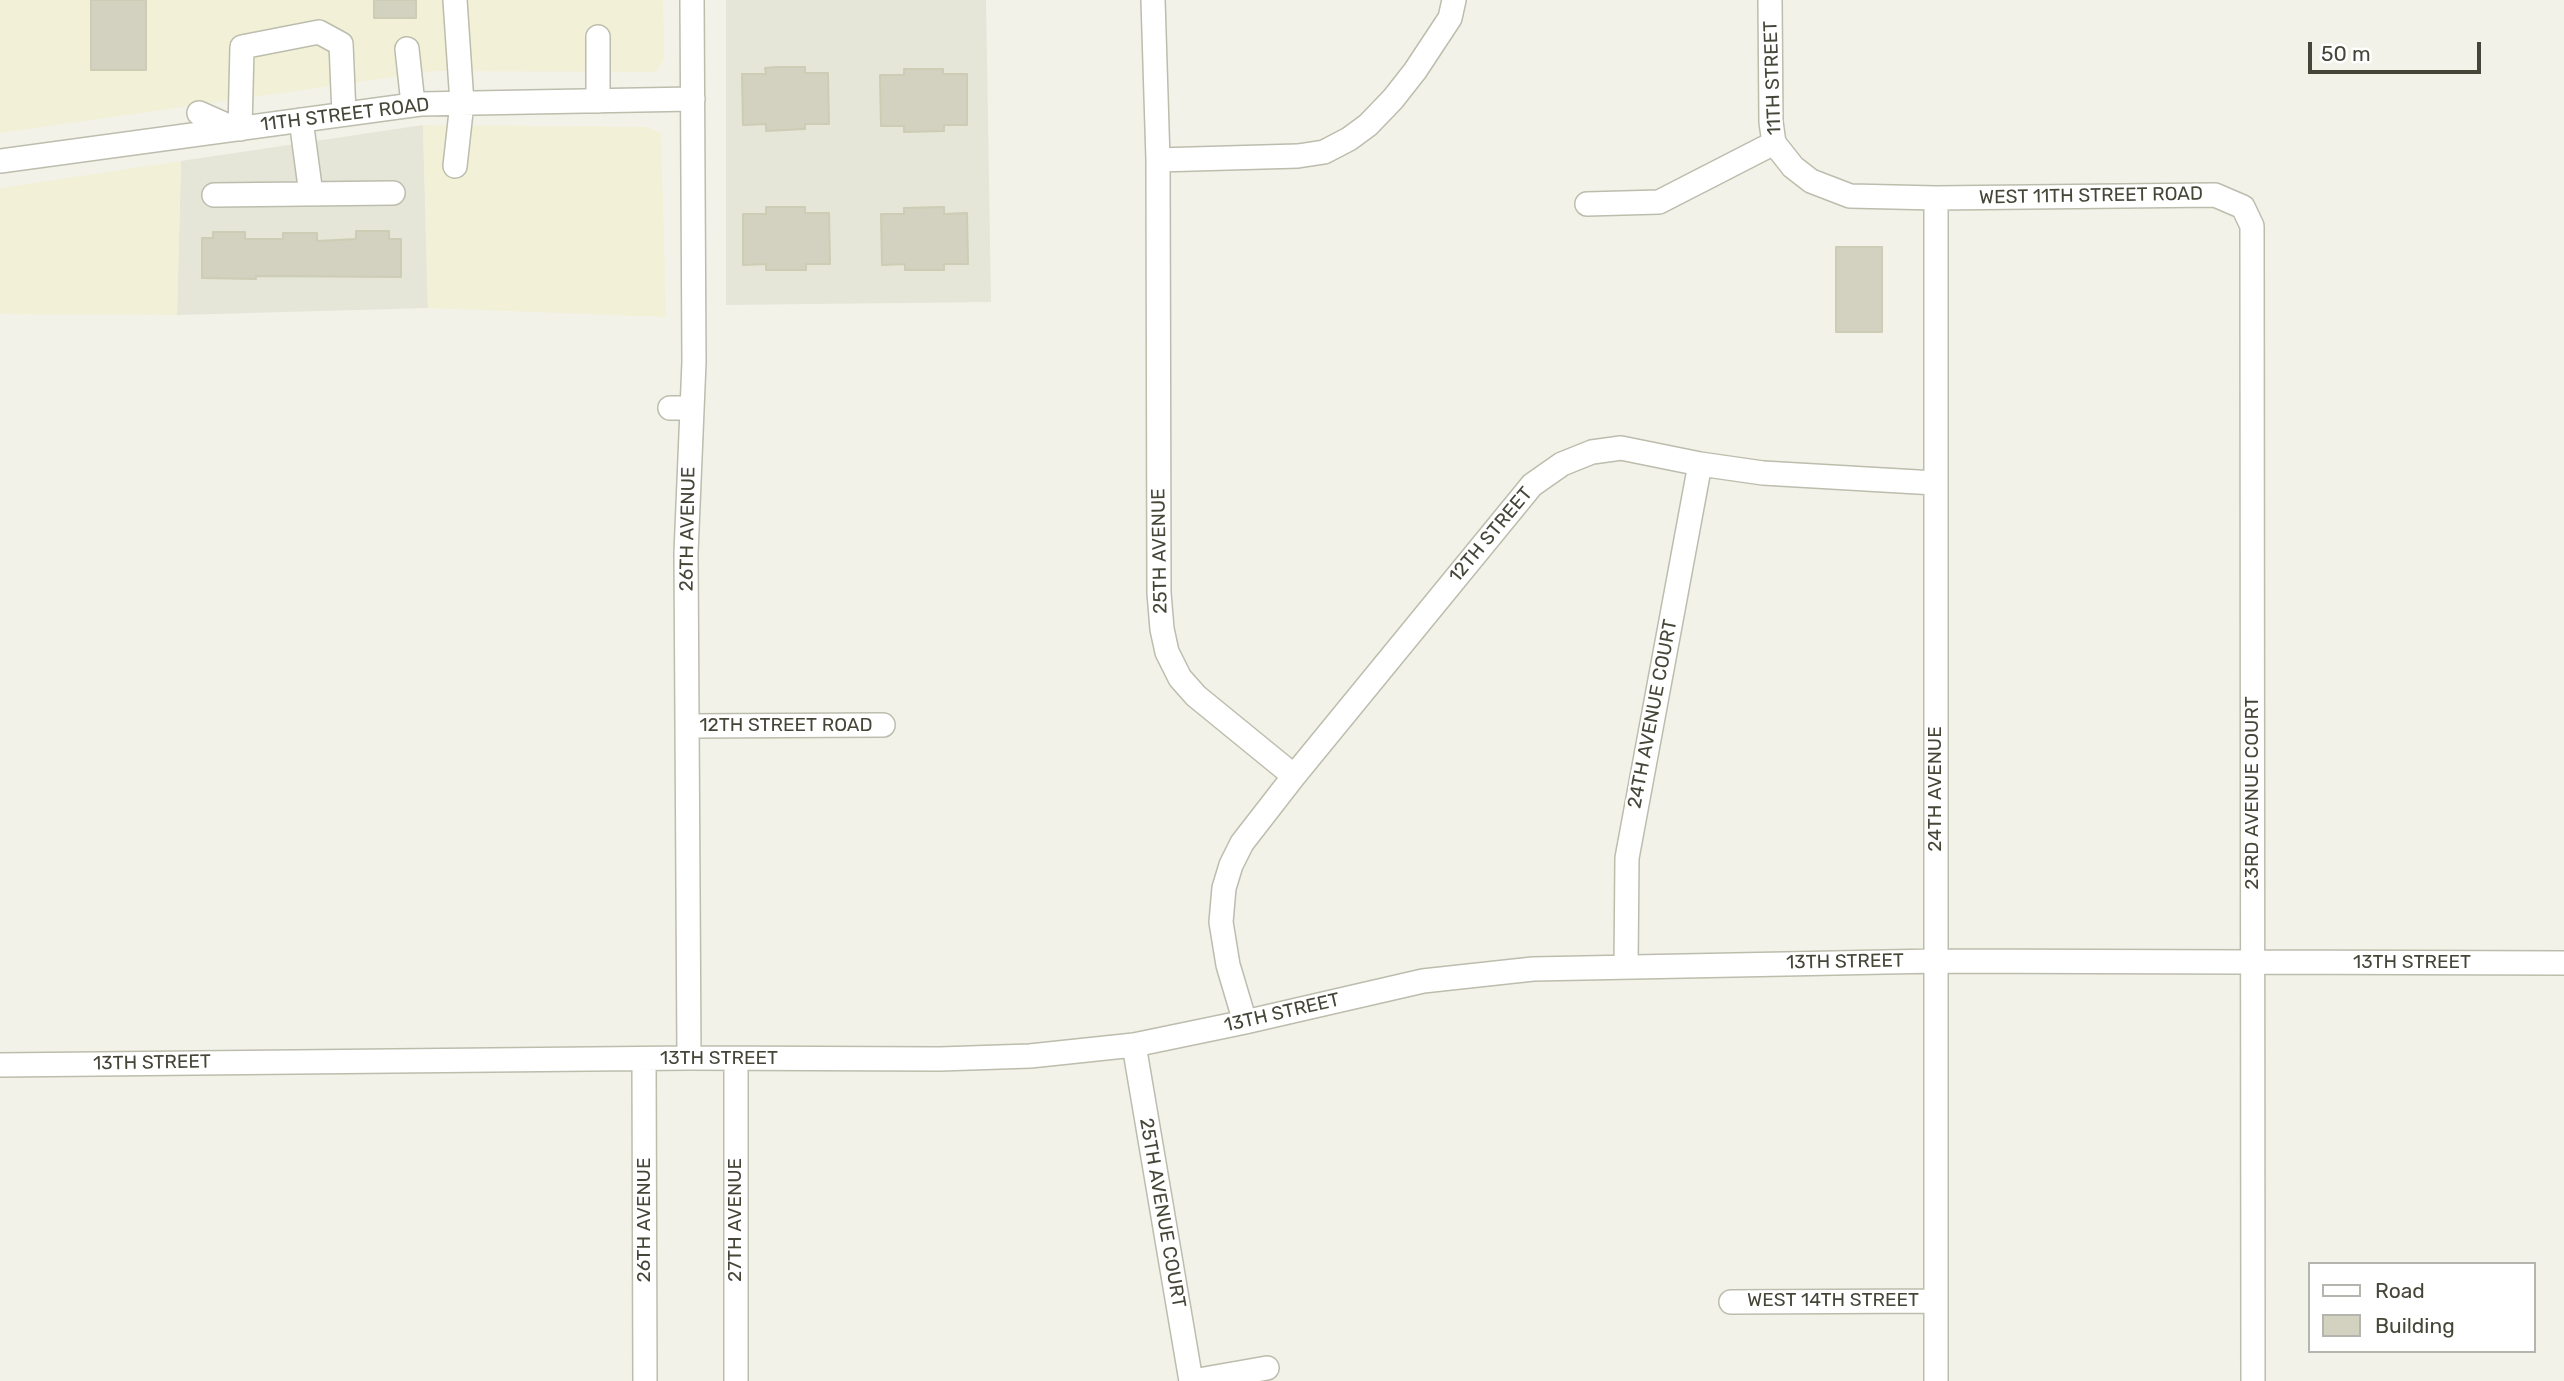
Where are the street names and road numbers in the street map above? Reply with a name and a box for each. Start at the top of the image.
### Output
street label: 11TH STREET [1760,20,1786,136]
street label: 11TH STREET ROAD [259,93,431,137]
street label: WEST 11TH STREET ROAD [1979,183,2203,209]
street label: 26TH AVENUE [676,466,700,592]
street label: 12TH STREET [1444,483,1538,587]
street label: 25TH AVENUE [1148,488,1172,614]
street label: 24TH AVENUE COURT [1623,618,1683,810]
street label: 23RD AVENUE COURT [2242,696,2264,890]
street label: 12TH STREET ROAD [699,715,873,737]
street label: 24TH AVENUE [1925,726,1947,852]
street label: 13TH STREET [1786,950,1904,974]
street label: 13TH STREET [2353,952,2471,974]
street label: 13TH STREET [1222,989,1342,1037]
street label: 13TH STREET [660,1048,778,1070]
street label: 13TH STREET [93,1051,211,1075]
street label: 25TH AVENUE COURT [1134,1116,1190,1310]
street label: 26TH AVENUE [634,1158,656,1282]
street label: 27TH AVENUE [725,1158,747,1282]
street label: WEST 14TH STREET [1747,1290,1919,1312]

